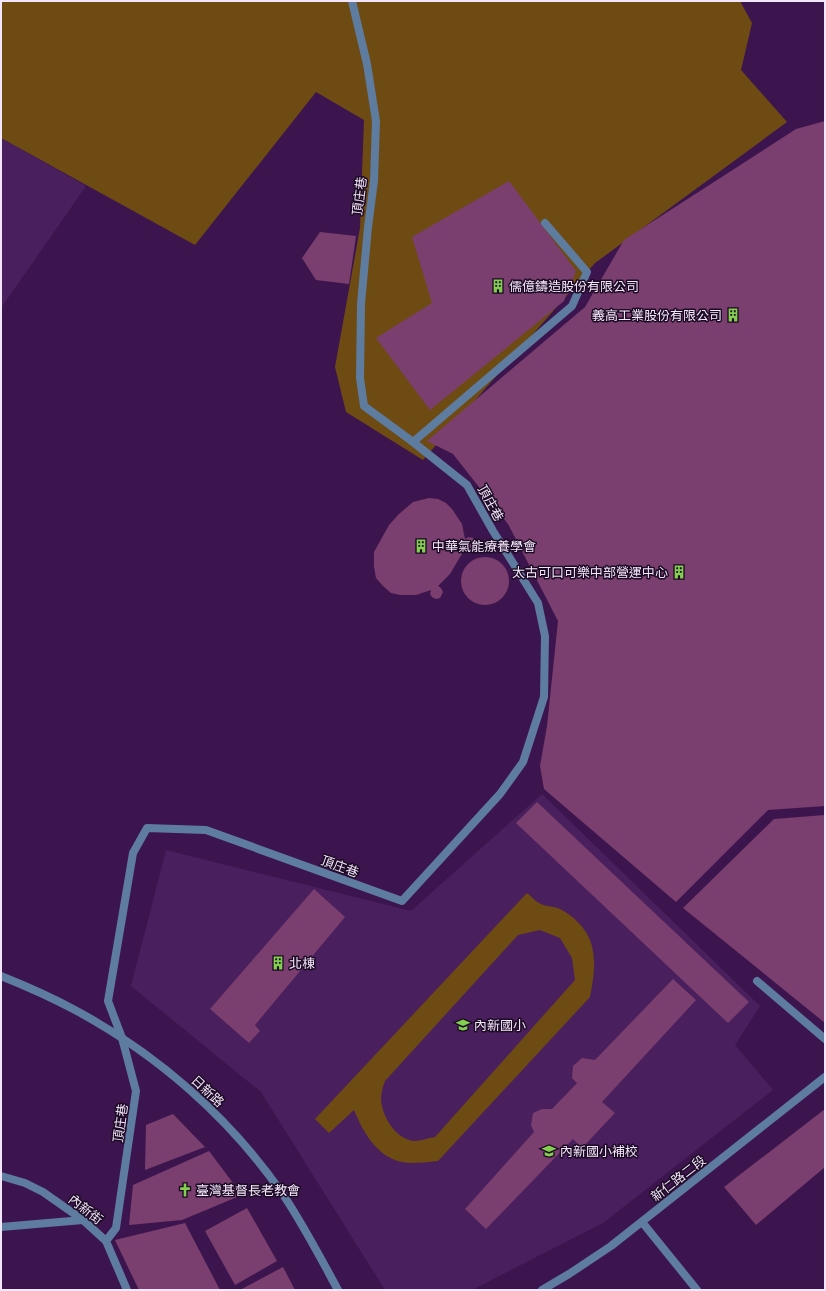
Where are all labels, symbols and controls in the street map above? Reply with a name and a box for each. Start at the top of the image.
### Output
street label: 頂庄巷 [348,176,370,216]
place label: 儒億鑄造股份有限公司 [509,277,639,295]
building icon: 儒億鑄造股份有限公司 [490,278,506,294]
place label: 義高工業股份有限公司 [592,306,722,324]
building icon: 義高工業股份有限公司 [725,307,741,323]
street label: 頂庄巷 [474,482,508,524]
place label: 中華氣能療養學會 [432,537,536,555]
building icon: 中華氣能療養學會 [413,538,429,554]
place label: 太古可口可樂中部營運中心 [512,563,668,581]
building icon: 太古可口可樂中部營運中心 [671,564,687,580]
street label: 頂庄巷 [319,851,361,881]
place label: 北棟 [289,954,315,972]
building icon: 北棟 [270,955,286,971]
place label: 內新國小 [474,1016,526,1034]
school or university icon: 內新國小 [455,1017,471,1033]
street label: 日新路 [188,1071,228,1111]
street label: 頂庄巷 [108,1102,132,1144]
place label: 內新國小補校 [560,1142,638,1160]
school or university icon: 內新國小補校 [541,1143,557,1159]
street label: 新仁路二段 [647,1151,709,1205]
place label: 臺灣基督長老教會 [196,1181,300,1199]
church icon: 臺灣基督長老教會 [177,1182,193,1198]
street label: 內新街 [65,1190,107,1228]

